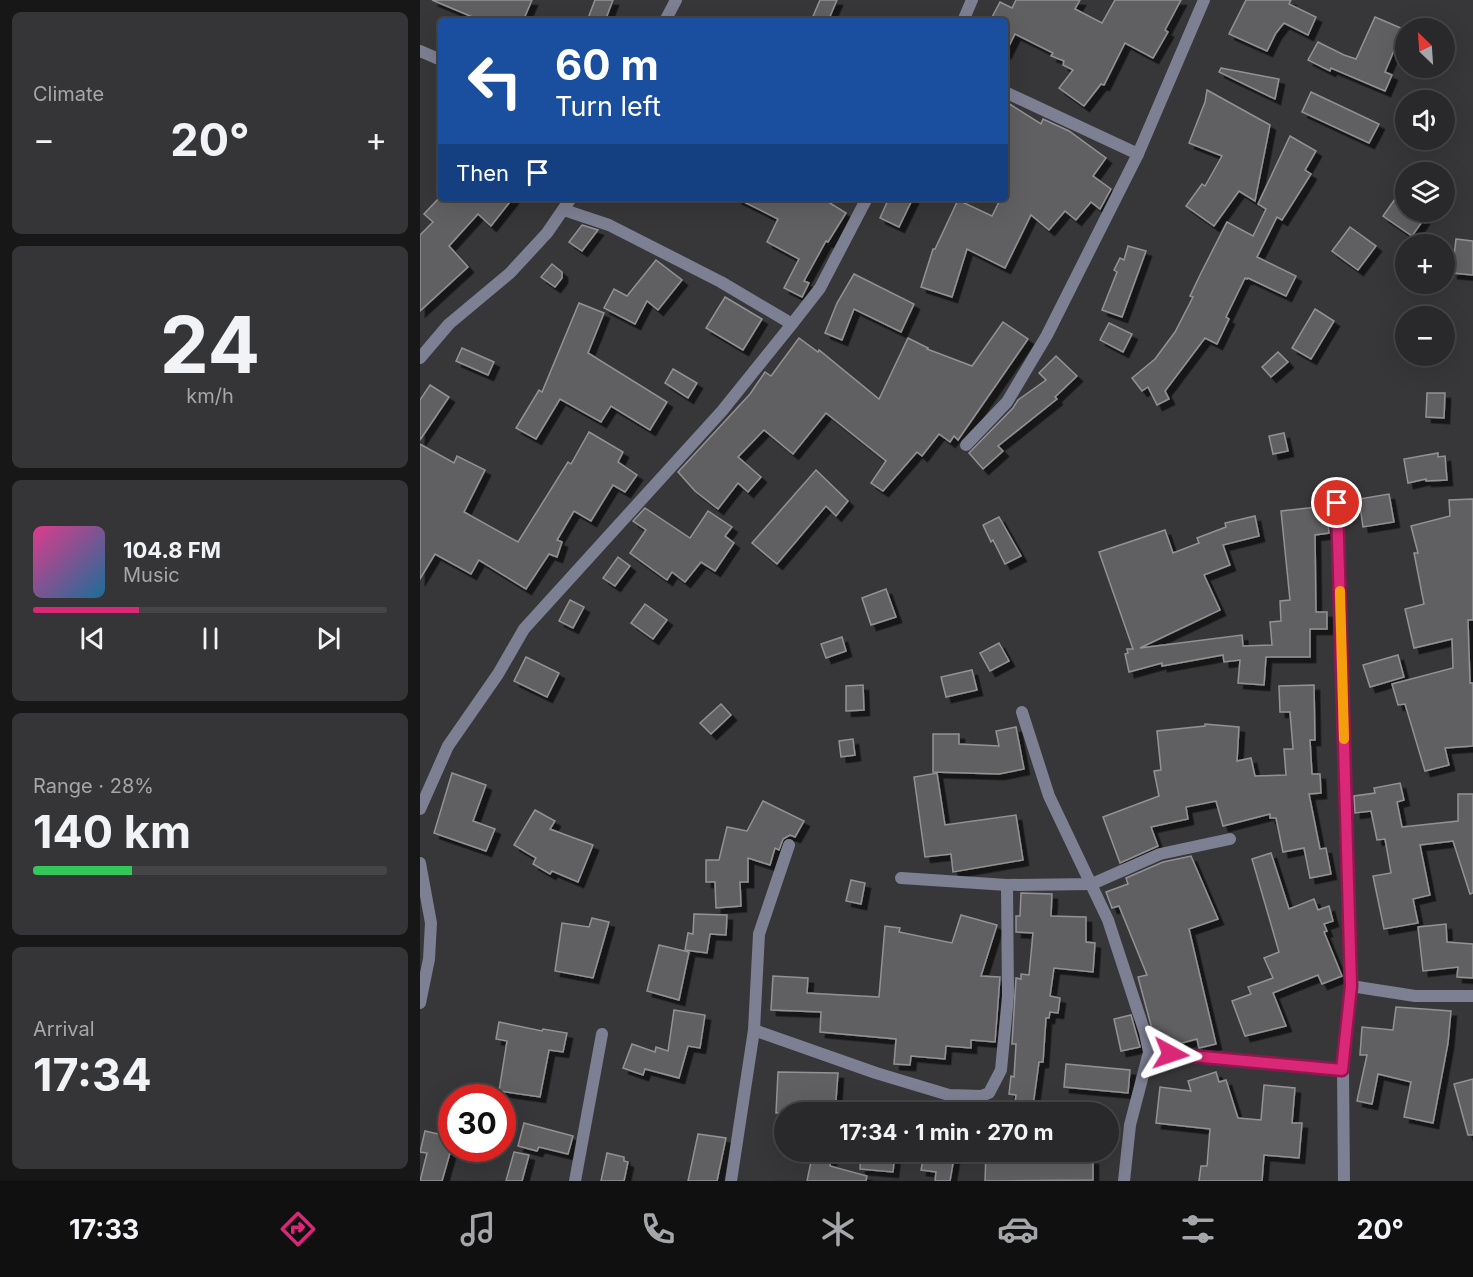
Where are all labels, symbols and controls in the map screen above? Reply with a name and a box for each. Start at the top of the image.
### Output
north arrow [1395,18,1455,78]
map controls [1395,18,1455,366]
text: 60 m [555,39,659,90]
icon: left [456,42,534,120]
text: Climate [33,82,104,106]
text: Turn left [555,90,661,123]
button: sound [1395,90,1455,150]
text: 20° [170,112,250,167]
text: − [33,119,55,159]
text: + [365,119,387,159]
icon: arrive [521,156,554,189]
text: Then [456,160,509,186]
button: layers [1395,162,1455,222]
button: + [1395,234,1455,294]
text: 24 [160,297,260,392]
button: − [1395,306,1455,366]
text: km/h [186,384,234,408]
pin [1311,477,1362,528]
icon: arrive [1320,486,1353,519]
text: 104.8 FM [123,537,221,563]
text: Music [123,563,180,587]
icon: previous [76,622,109,655]
icon: pause [194,622,227,655]
icon: next [312,622,345,655]
text: Range · 28% [33,774,154,798]
text: 140 km [33,804,191,859]
text: Arrival [33,1017,95,1041]
position arrow [1139,1022,1203,1086]
text: 17:34 [33,1047,152,1102]
speed limit sign: 30 [438,1084,516,1162]
text: 17:34 · 1 min · 270 m [839,1119,1054,1145]
icon: directions [277,1208,319,1250]
icon: music [457,1208,499,1250]
icon: phone [637,1208,679,1250]
icon: climate [817,1208,859,1250]
icon: car [997,1208,1039,1250]
icon: filters [1177,1208,1219,1250]
text: 17:33 [69,1213,139,1246]
text: 20° [1356,1213,1404,1246]

